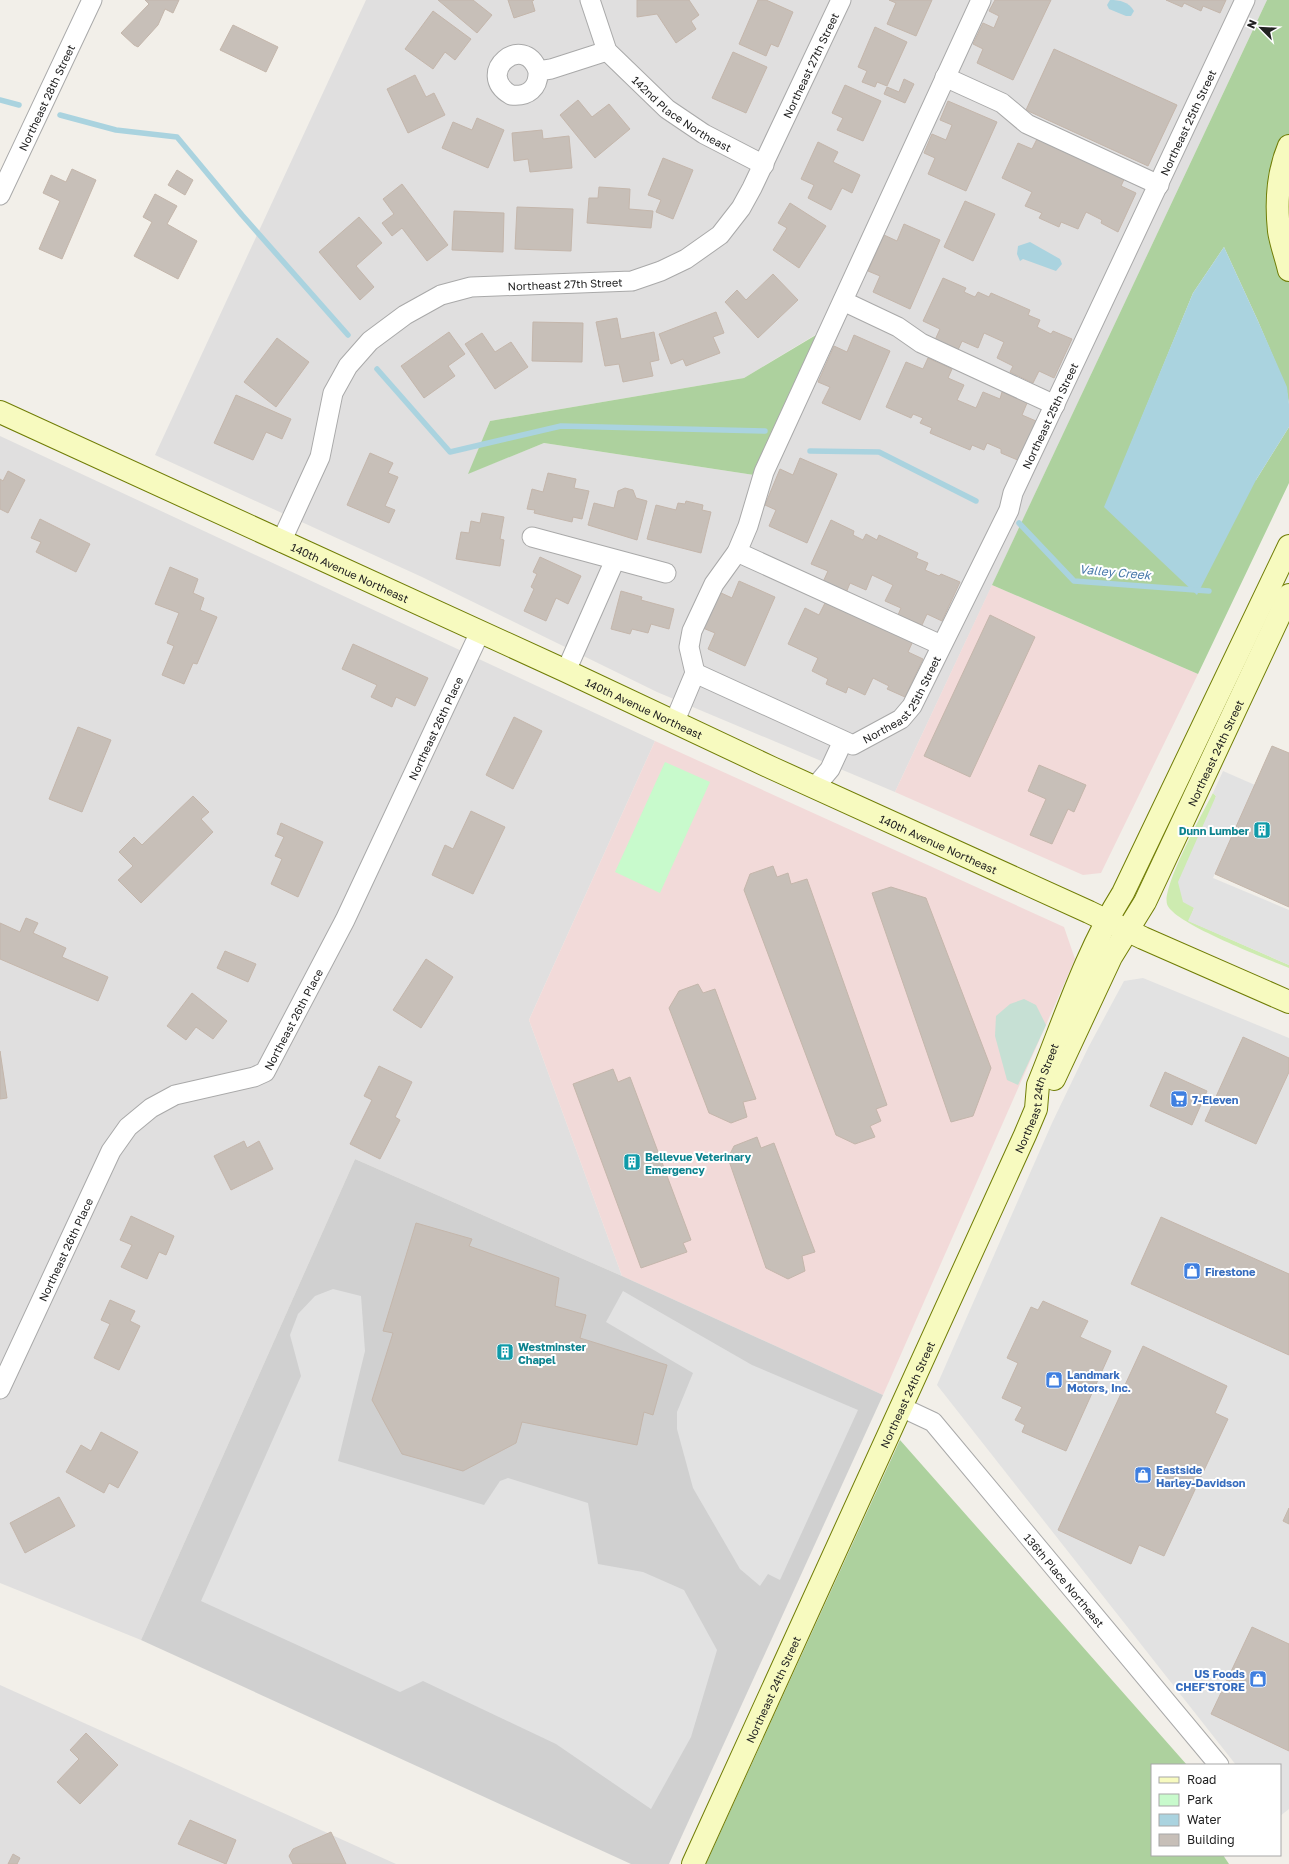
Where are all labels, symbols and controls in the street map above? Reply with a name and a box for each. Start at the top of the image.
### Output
north arrow [1241,8,1281,48]
street label: Northeast 27th Street [780,10,841,120]
text: N [1244,17,1259,30]
street label: Northeast 28th Street [15,42,77,153]
street label: Northeast 25th Street [1157,67,1218,177]
street label: 142nd Place Northeast [630,73,734,154]
street label: Northeast 27th Street [507,275,623,292]
street label: Northeast 25th Street [1019,360,1080,471]
street label: 140th Avenue Northeast [289,540,411,605]
water label: Valley Creek [1079,561,1152,583]
street label: Northeast 25th Street [860,653,942,745]
street label: Northeast 26th Place [405,674,465,782]
street label: 140th Avenue Northeast [584,675,705,741]
street label: Northeast 24th Street [1184,698,1245,808]
street label: 140th Avenue Northeast [878,811,999,876]
building icon: Dunn Lumber [1252,820,1272,840]
place label: Dunn Lumber [1179,824,1250,837]
street label: Northeast 26th Place [261,966,325,1072]
street label: Northeast 24th Street [1011,1041,1060,1155]
supermarket icon: 7-Eleven [1169,1089,1189,1109]
place label: 7-Eleven [1192,1093,1239,1106]
place label: Bellevue Veterinary Emergency [645,1150,752,1176]
building icon: Bellevue Veterinary Emergency [622,1152,642,1172]
street label: Northeast 26th Place [35,1196,95,1303]
shop icon: Firestone [1182,1261,1202,1281]
place label: Firestone [1205,1265,1256,1278]
street label: Northeast 24th Street [877,1339,937,1450]
place label: Westminster Chapel [518,1340,587,1366]
building icon: Westminster Chapel [495,1342,515,1362]
place label: Landmark Motors, Inc. [1067,1368,1131,1394]
shop icon: Landmark Motors, Inc. [1044,1370,1064,1390]
place label: Eastside Harley-Davidson [1156,1463,1246,1489]
shop icon: Eastside Harley-Davidson [1133,1465,1153,1485]
street label: 136th Place Northeast [1022,1530,1107,1629]
street label: Northeast 24th Street [743,1634,803,1745]
place label: US Foods CHEF'STORE [1175,1667,1245,1693]
shop icon: US Foods CHEF'STORE [1248,1669,1268,1689]
legend [1151,1764,1281,1856]
text: Road [1187,1772,1216,1787]
text: Park [1187,1792,1213,1807]
text: Water [1187,1812,1221,1827]
text: Building [1187,1832,1235,1847]

